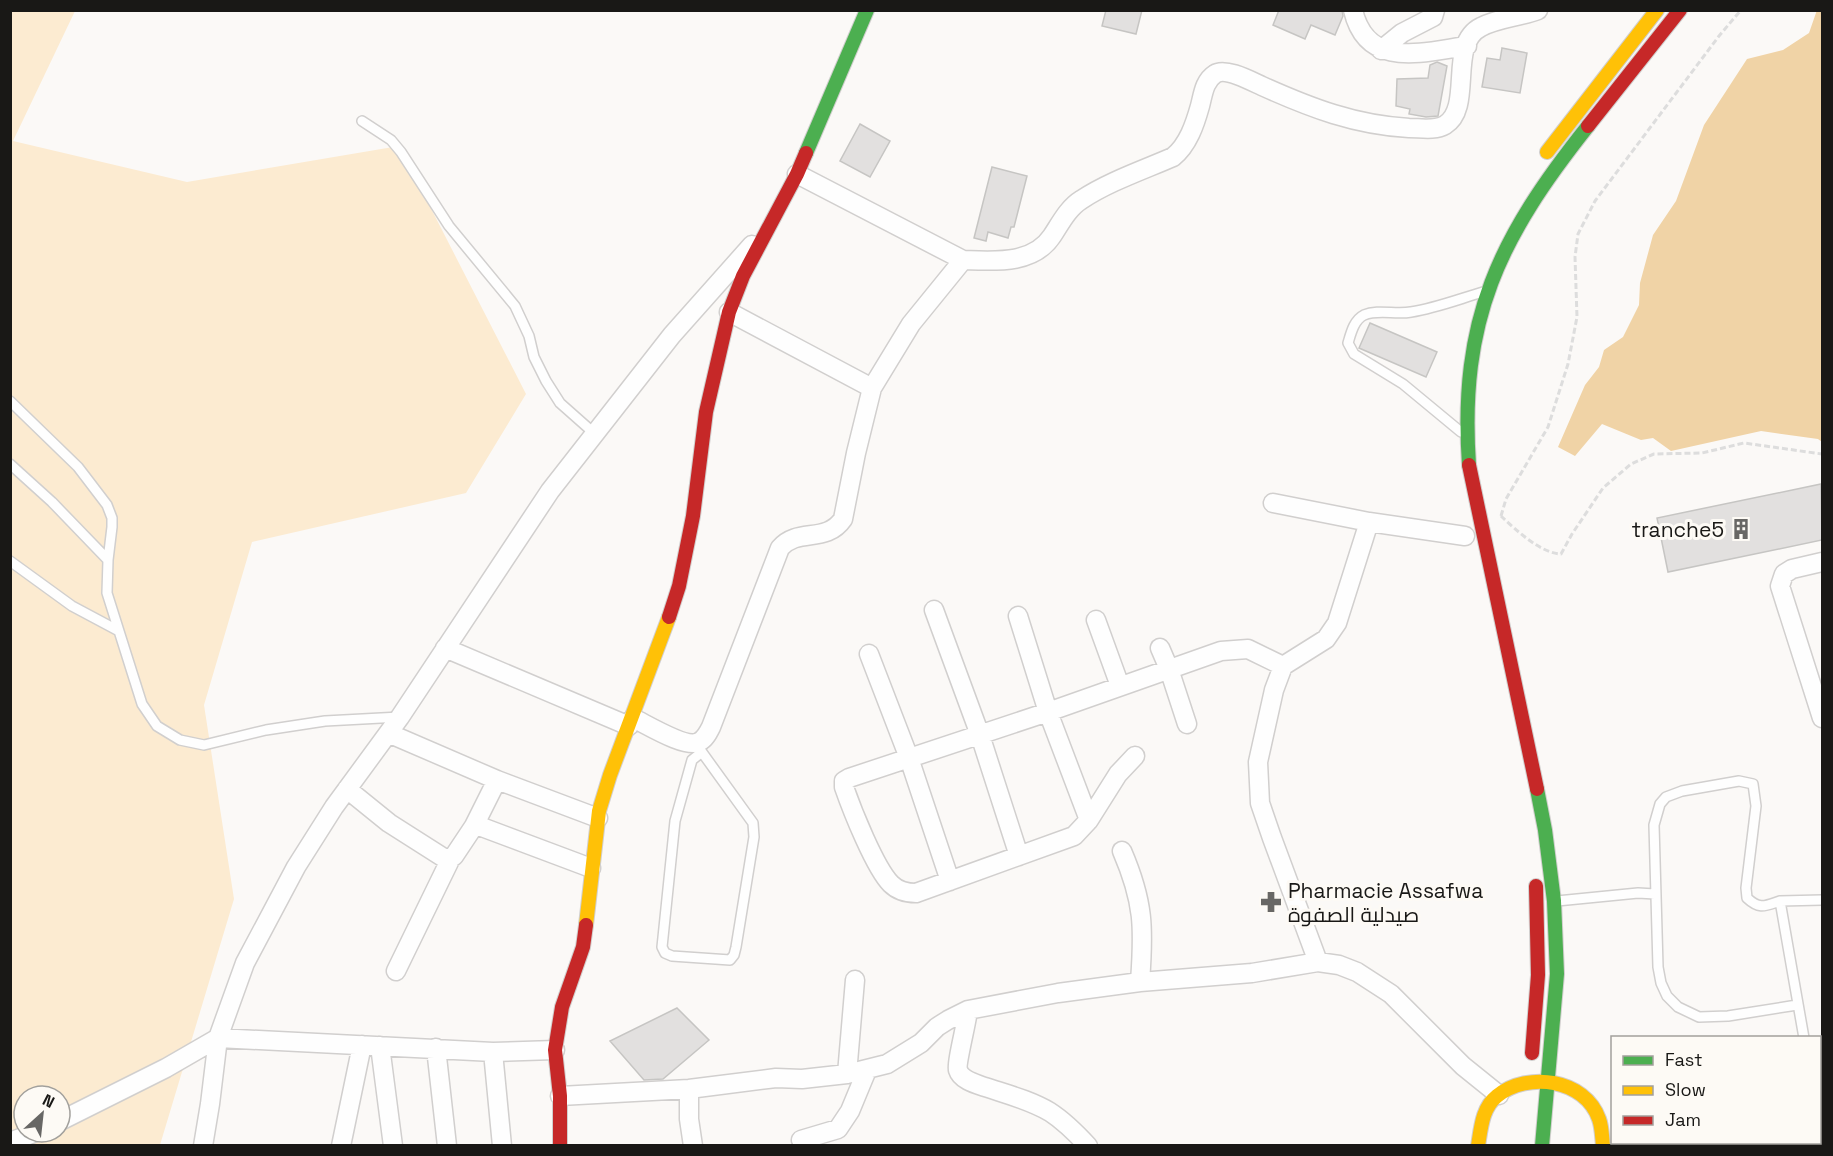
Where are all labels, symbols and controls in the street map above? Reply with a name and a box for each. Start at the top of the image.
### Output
place label: tranche5 [1631,516,1724,543]
building icon: tranche5 [1729,517,1753,541]
place label: Pharmacie Assafwa صيدلية الصفوة [1288,877,1483,928]
pharmacy icon: Pharmacie Assafwa صيدلية الصفوة [1259,890,1283,914]
legend [1611,1036,1821,1144]
text: Fast [1665,1048,1702,1071]
text: Slow [1665,1078,1706,1101]
north arrow [12,1084,72,1144]
text: N [39,1089,58,1113]
text: Jam [1665,1108,1701,1131]

